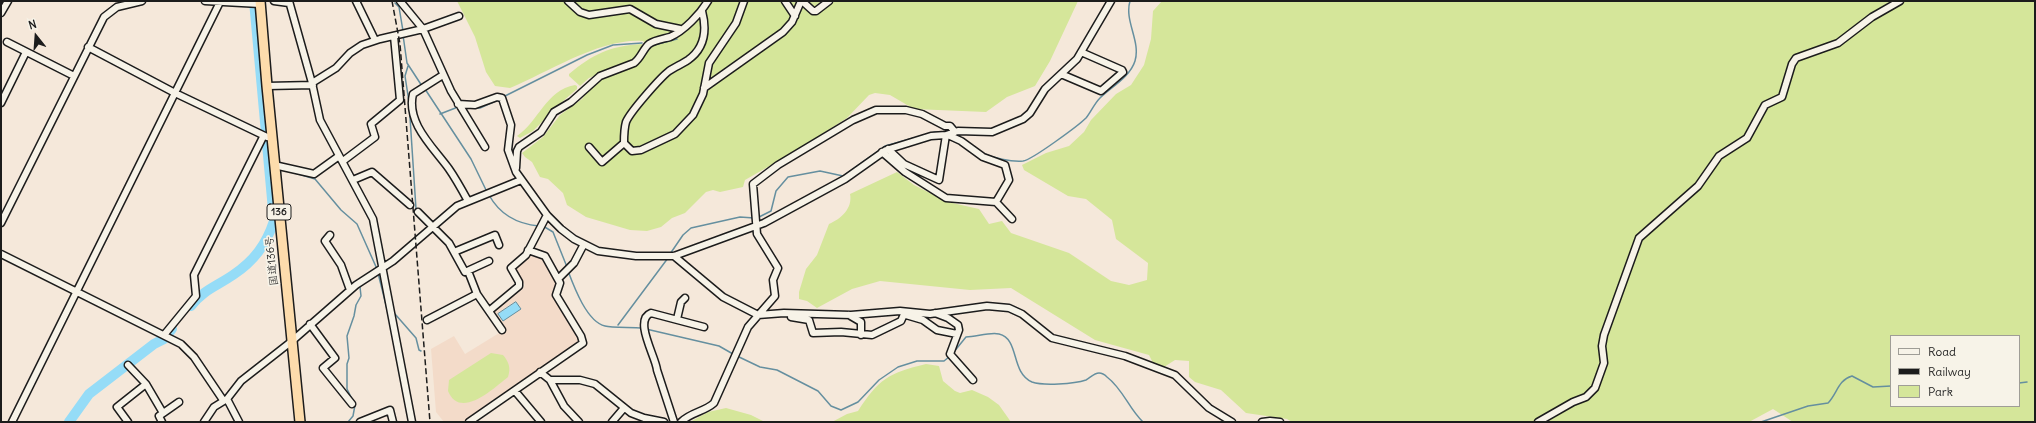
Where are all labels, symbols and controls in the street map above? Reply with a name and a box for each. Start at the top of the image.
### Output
north arrow [16,16,56,56]
text: N [27,17,38,32]
road number: 136 [267,204,291,220]
street label: 国道136号 [263,235,281,287]
legend [1890,335,2020,407]
text: Road [1928,344,1956,359]
text: Railway [1928,364,1971,379]
text: Park [1928,384,1953,399]

